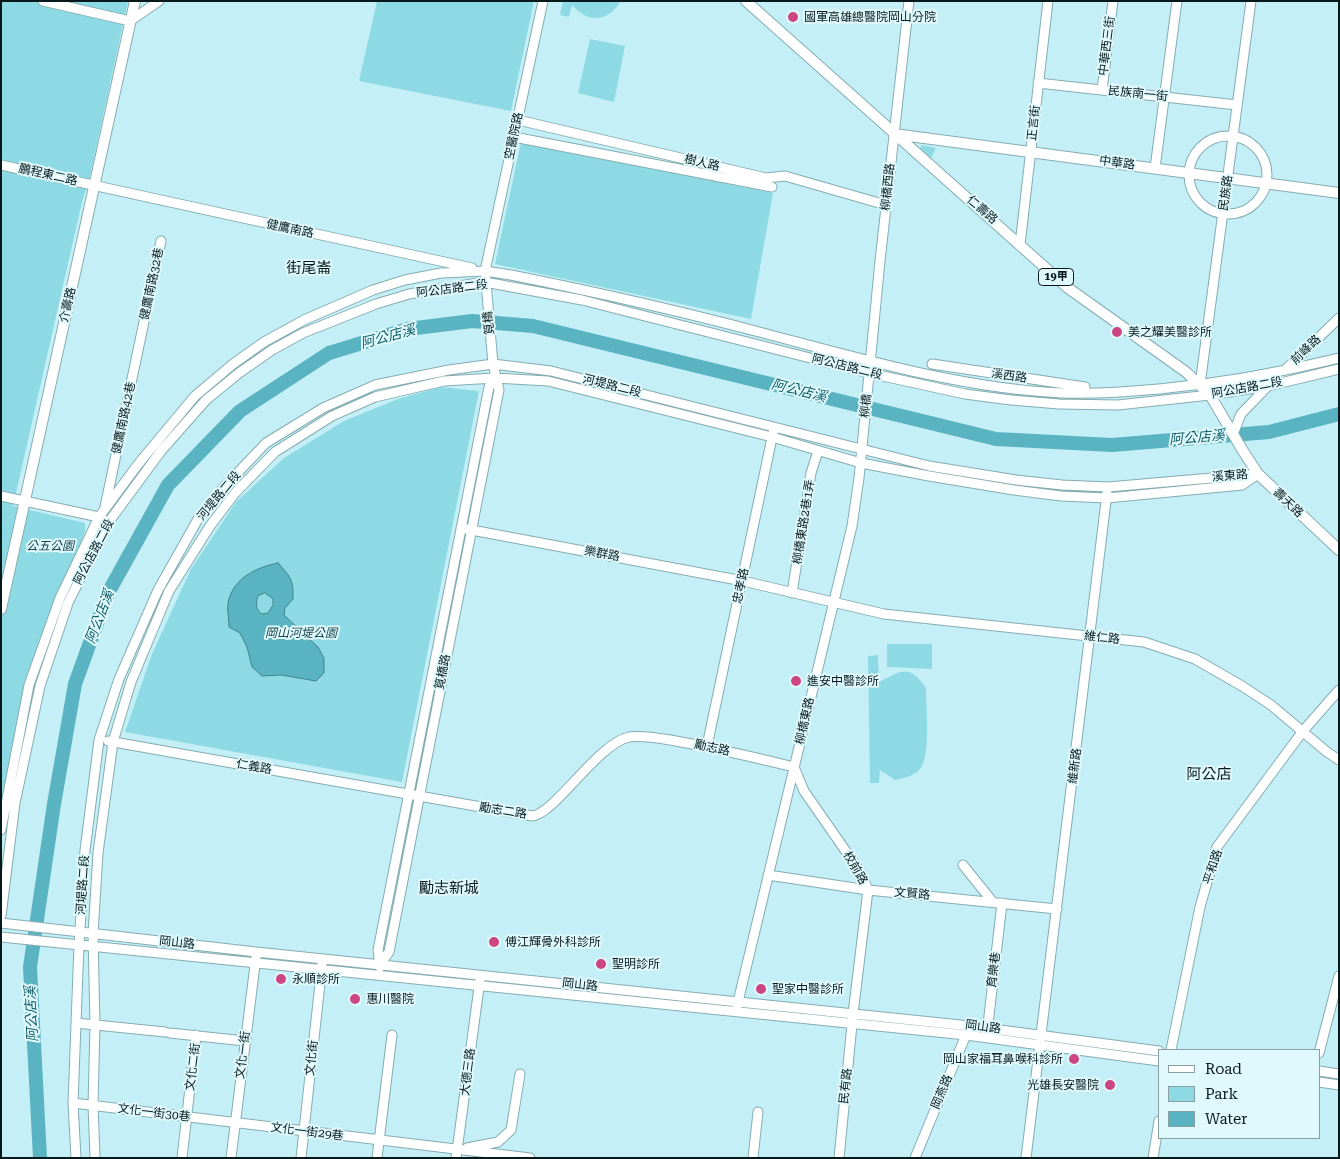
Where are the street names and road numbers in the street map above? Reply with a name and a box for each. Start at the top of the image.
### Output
street label: 中華西三街 [1096,15,1118,77]
street label: 民族南一街 [1107,84,1169,104]
street label: 正言街 [1025,104,1043,142]
street label: 空醫院路 [502,111,526,161]
street label: 樹人路 [683,152,721,174]
street label: 中華路 [1098,153,1136,173]
street label: 鵬程東二路 [17,161,79,189]
street label: 柳橋西路 [878,162,898,212]
street label: 民族路 [1216,174,1236,212]
street label: 仁壽路 [964,193,1000,227]
street label: 健鷹南路 [265,217,315,241]
street label: 健鷹南路32巷 [137,247,167,321]
road number: 19甲 [1038,268,1074,286]
street label: 阿公店路二段 [415,277,489,301]
street label: 介壽路 [57,286,79,324]
street label: 筧橋 [481,310,497,336]
street label: 前峰路 [1288,332,1324,368]
street label: 阿公店路二段 [810,351,884,383]
street label: 溪西路 [990,366,1028,386]
street label: 河堤路二段 [581,372,643,400]
street label: 阿公店路二段 [1210,375,1284,401]
street label: 健鷹南路42巷 [109,381,139,455]
street label: 柳橋 [858,393,874,419]
street label: 溪東路 [1211,467,1249,485]
street label: 河堤路二段 [194,468,244,524]
street label: 柳橋東路2巷1弄 [790,479,818,565]
street label: 壽天路 [1270,485,1306,521]
street label: 阿公店路二段 [71,517,117,587]
street label: 樂群路 [583,544,621,564]
street label: 忠孝路 [730,567,752,605]
street label: 維仁路 [1083,629,1121,647]
street label: 筧橋路 [432,653,454,691]
street label: 柳橋東路 [793,696,817,746]
street label: 勵志路 [693,737,731,759]
street label: 維新路 [1066,747,1084,785]
street label: 仁義路 [235,757,273,777]
street label: 勵志二路 [478,800,528,822]
street label: 平和路 [1201,848,1225,886]
street label: 校前路 [840,849,870,887]
street label: 河堤路二段 [74,855,92,915]
street label: 文賢路 [893,885,931,903]
street label: 岡山路 [158,934,196,952]
street label: 育樂巷 [985,951,1003,989]
street label: 岡山路 [561,976,599,994]
street label: 岡山路 [964,1018,1002,1036]
street label: 文化一街 [233,1030,253,1080]
street label: 文化街 [303,1039,321,1077]
street label: 文化二街 [183,1042,203,1092]
street label: 大德三路 [458,1047,478,1097]
street label: 民有路 [837,1067,855,1105]
street label: 岡燕路 [928,1073,956,1111]
street label: 文化一街30巷 [117,1101,191,1125]
street label: 文化一街29巷 [270,1120,344,1144]

